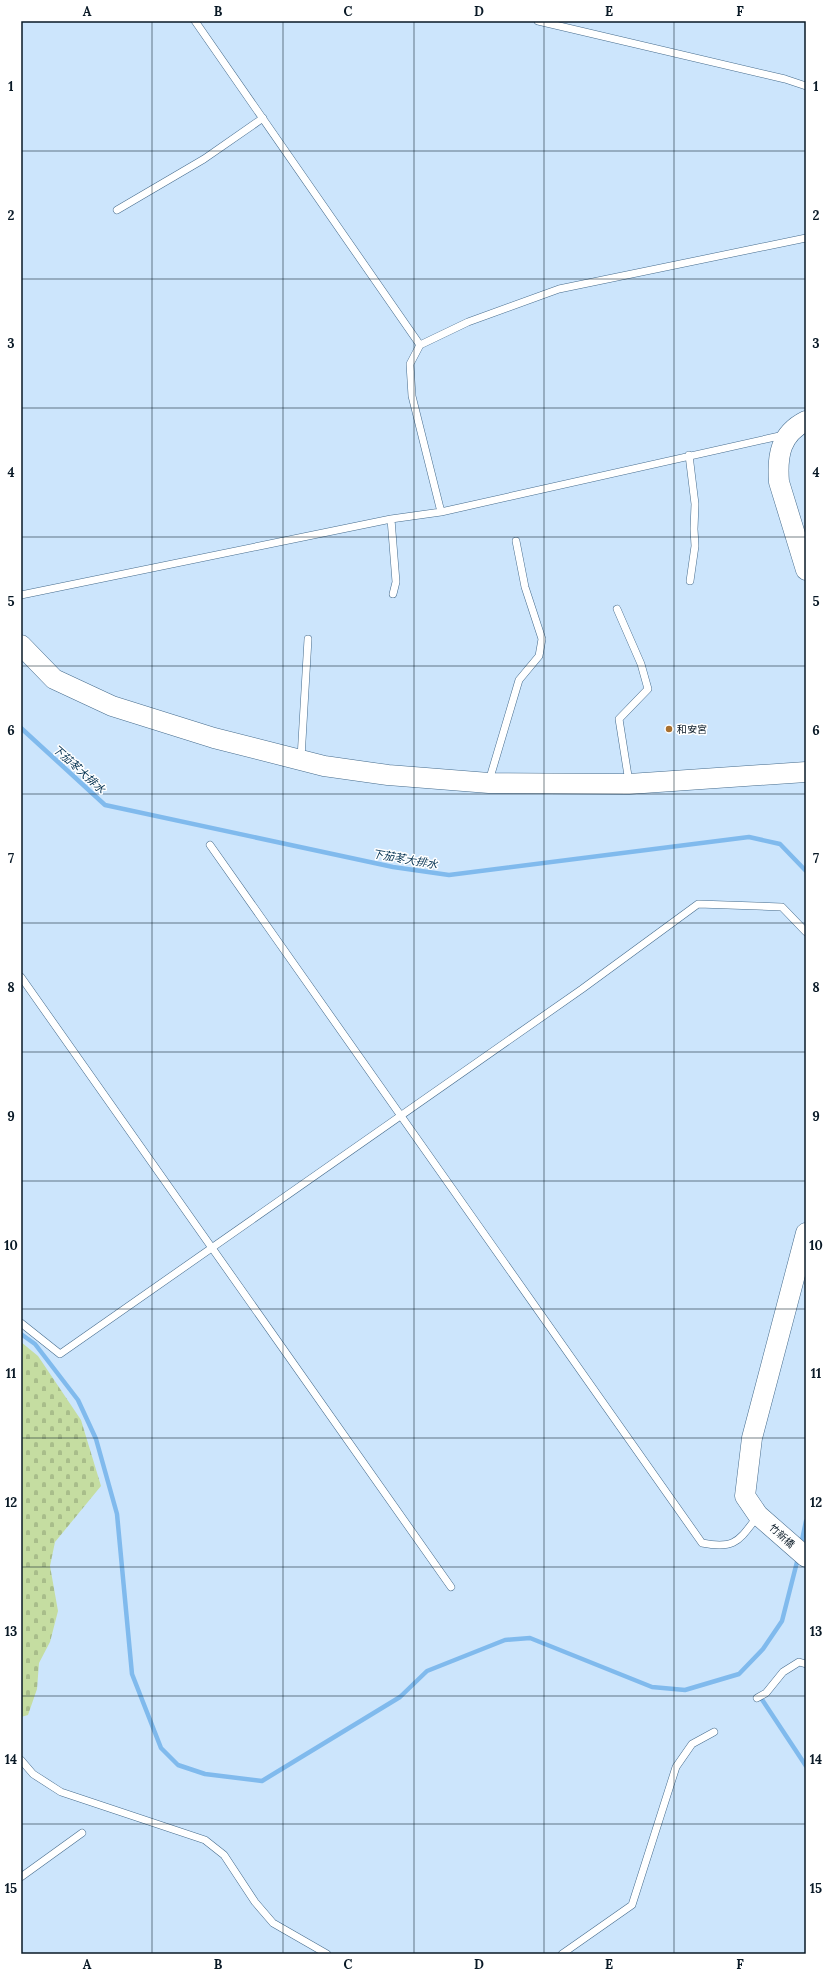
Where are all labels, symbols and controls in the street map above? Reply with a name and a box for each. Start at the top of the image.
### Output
text: A [83,3,92,20]
text: B [214,3,223,20]
text: C [344,3,353,20]
text: D [474,3,484,20]
text: E [605,3,613,20]
text: F [736,3,744,20]
text: 1 [8,78,14,95]
text: 1 [813,78,819,95]
text: 2 [8,207,15,224]
text: 2 [813,207,820,224]
text: 3 [7,335,15,352]
text: 3 [812,335,820,352]
text: 4 [7,464,15,481]
text: 4 [812,464,820,481]
text: 5 [7,593,15,610]
text: 5 [812,593,820,610]
text: 6 [7,722,15,739]
text: 6 [812,722,820,739]
place label: 和安宮 [677,723,707,736]
marker: 和安宮 [664,724,674,734]
water label: 下茄苳大排水 [50,742,109,797]
water label: 下茄苳大排水 [371,846,440,872]
text: 7 [8,850,14,867]
text: 7 [813,850,819,867]
text: 8 [7,979,15,996]
text: 8 [812,979,820,996]
text: 9 [7,1108,15,1125]
text: 9 [812,1108,820,1125]
text: 10 [4,1237,18,1254]
text: 10 [809,1237,823,1254]
text: 11 [6,1365,16,1382]
text: 11 [811,1365,821,1382]
text: 12 [5,1494,17,1511]
text: 12 [810,1494,822,1511]
street label: 竹新橋 [767,1521,797,1551]
text: 13 [5,1623,17,1640]
text: 13 [810,1623,822,1640]
text: 14 [5,1751,17,1768]
text: 14 [810,1751,822,1768]
text: 15 [5,1880,17,1897]
text: 15 [810,1880,822,1897]
text: A [83,1956,92,1973]
text: B [214,1956,223,1973]
text: C [344,1956,353,1973]
text: D [474,1956,484,1973]
text: E [605,1956,613,1973]
text: F [736,1956,744,1973]

